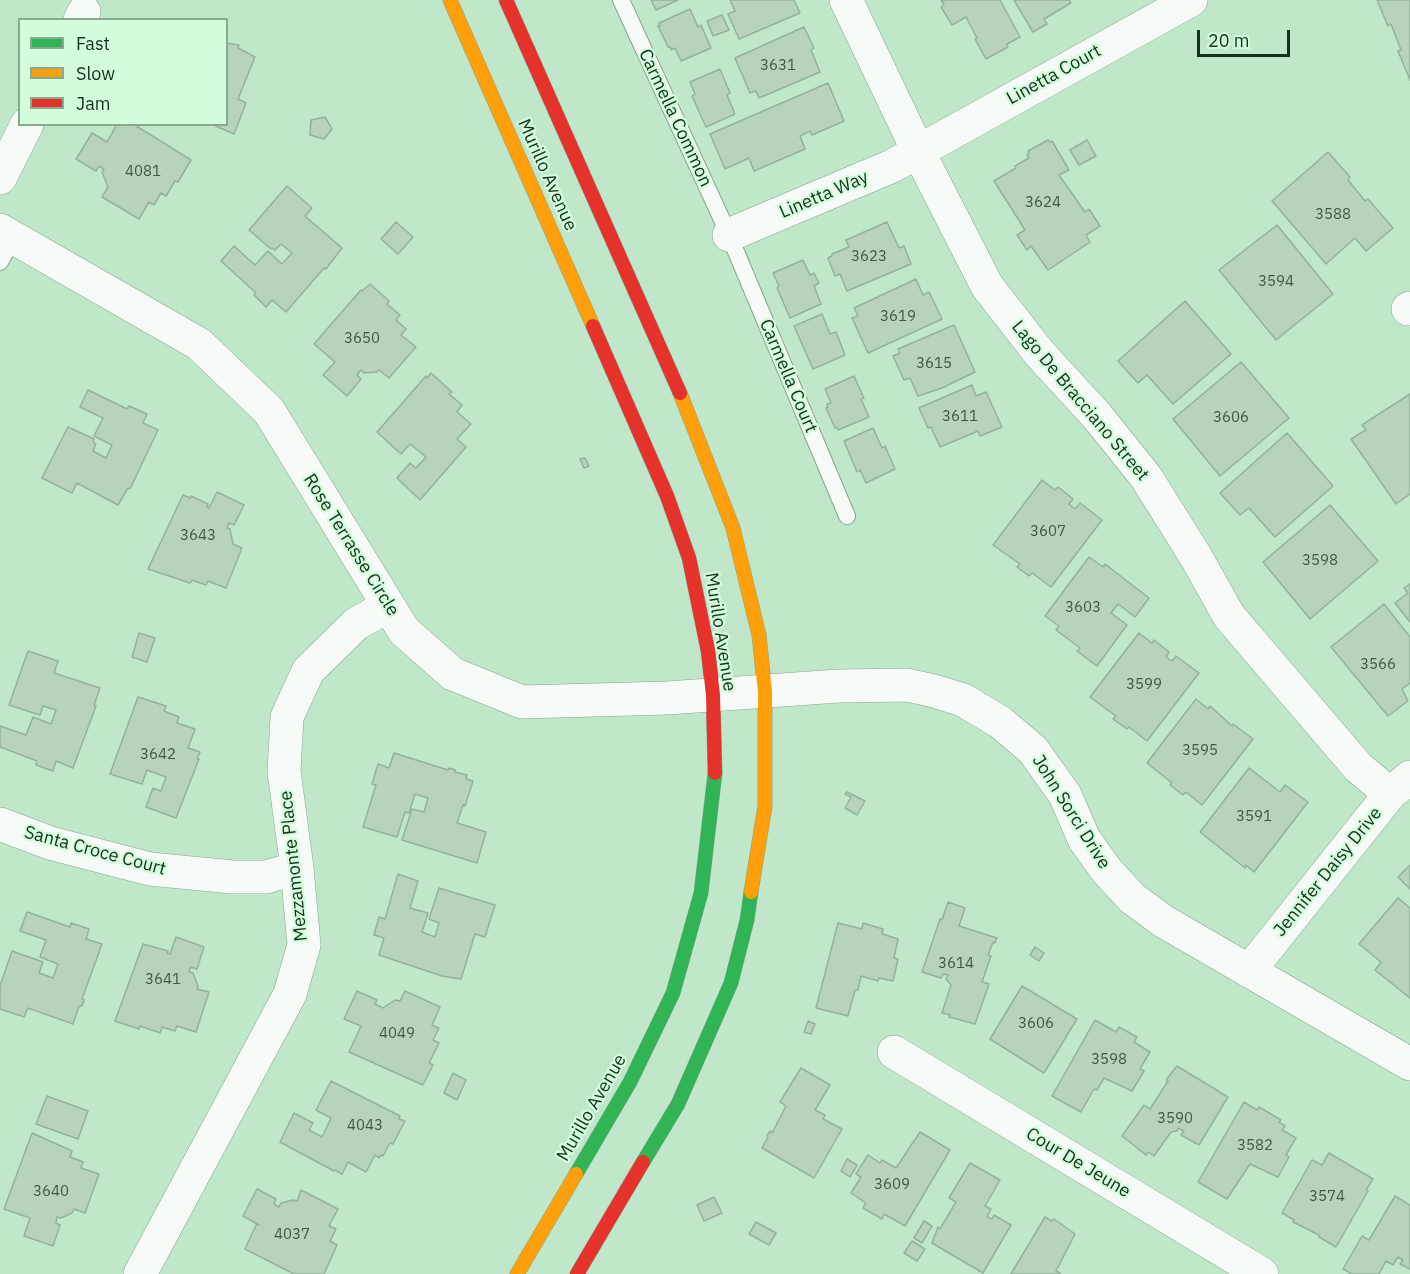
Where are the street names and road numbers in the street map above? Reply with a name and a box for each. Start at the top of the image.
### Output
street label: Linetta Court [1003,40,1105,110]
street label: Carmella Common [634,46,716,190]
street label: Murillo Avenue [513,116,581,234]
street label: Linetta Way [776,167,872,223]
street label: Carmella Court [754,316,822,436]
street label: Lago De Bracciano Street [1007,317,1153,485]
street label: Rose Terrasse Circle [299,470,403,620]
street label: Murillo Avenue [700,571,740,693]
street label: John Sorci Drive [1027,751,1115,873]
street label: Mezzamonte Place [275,790,313,942]
street label: Jennifer Daisy Drive [1269,803,1387,941]
street label: Santa Croce Court [22,822,168,880]
street label: Murillo Avenue [553,1051,631,1165]
street label: Cour De Jeune [1022,1123,1134,1203]

